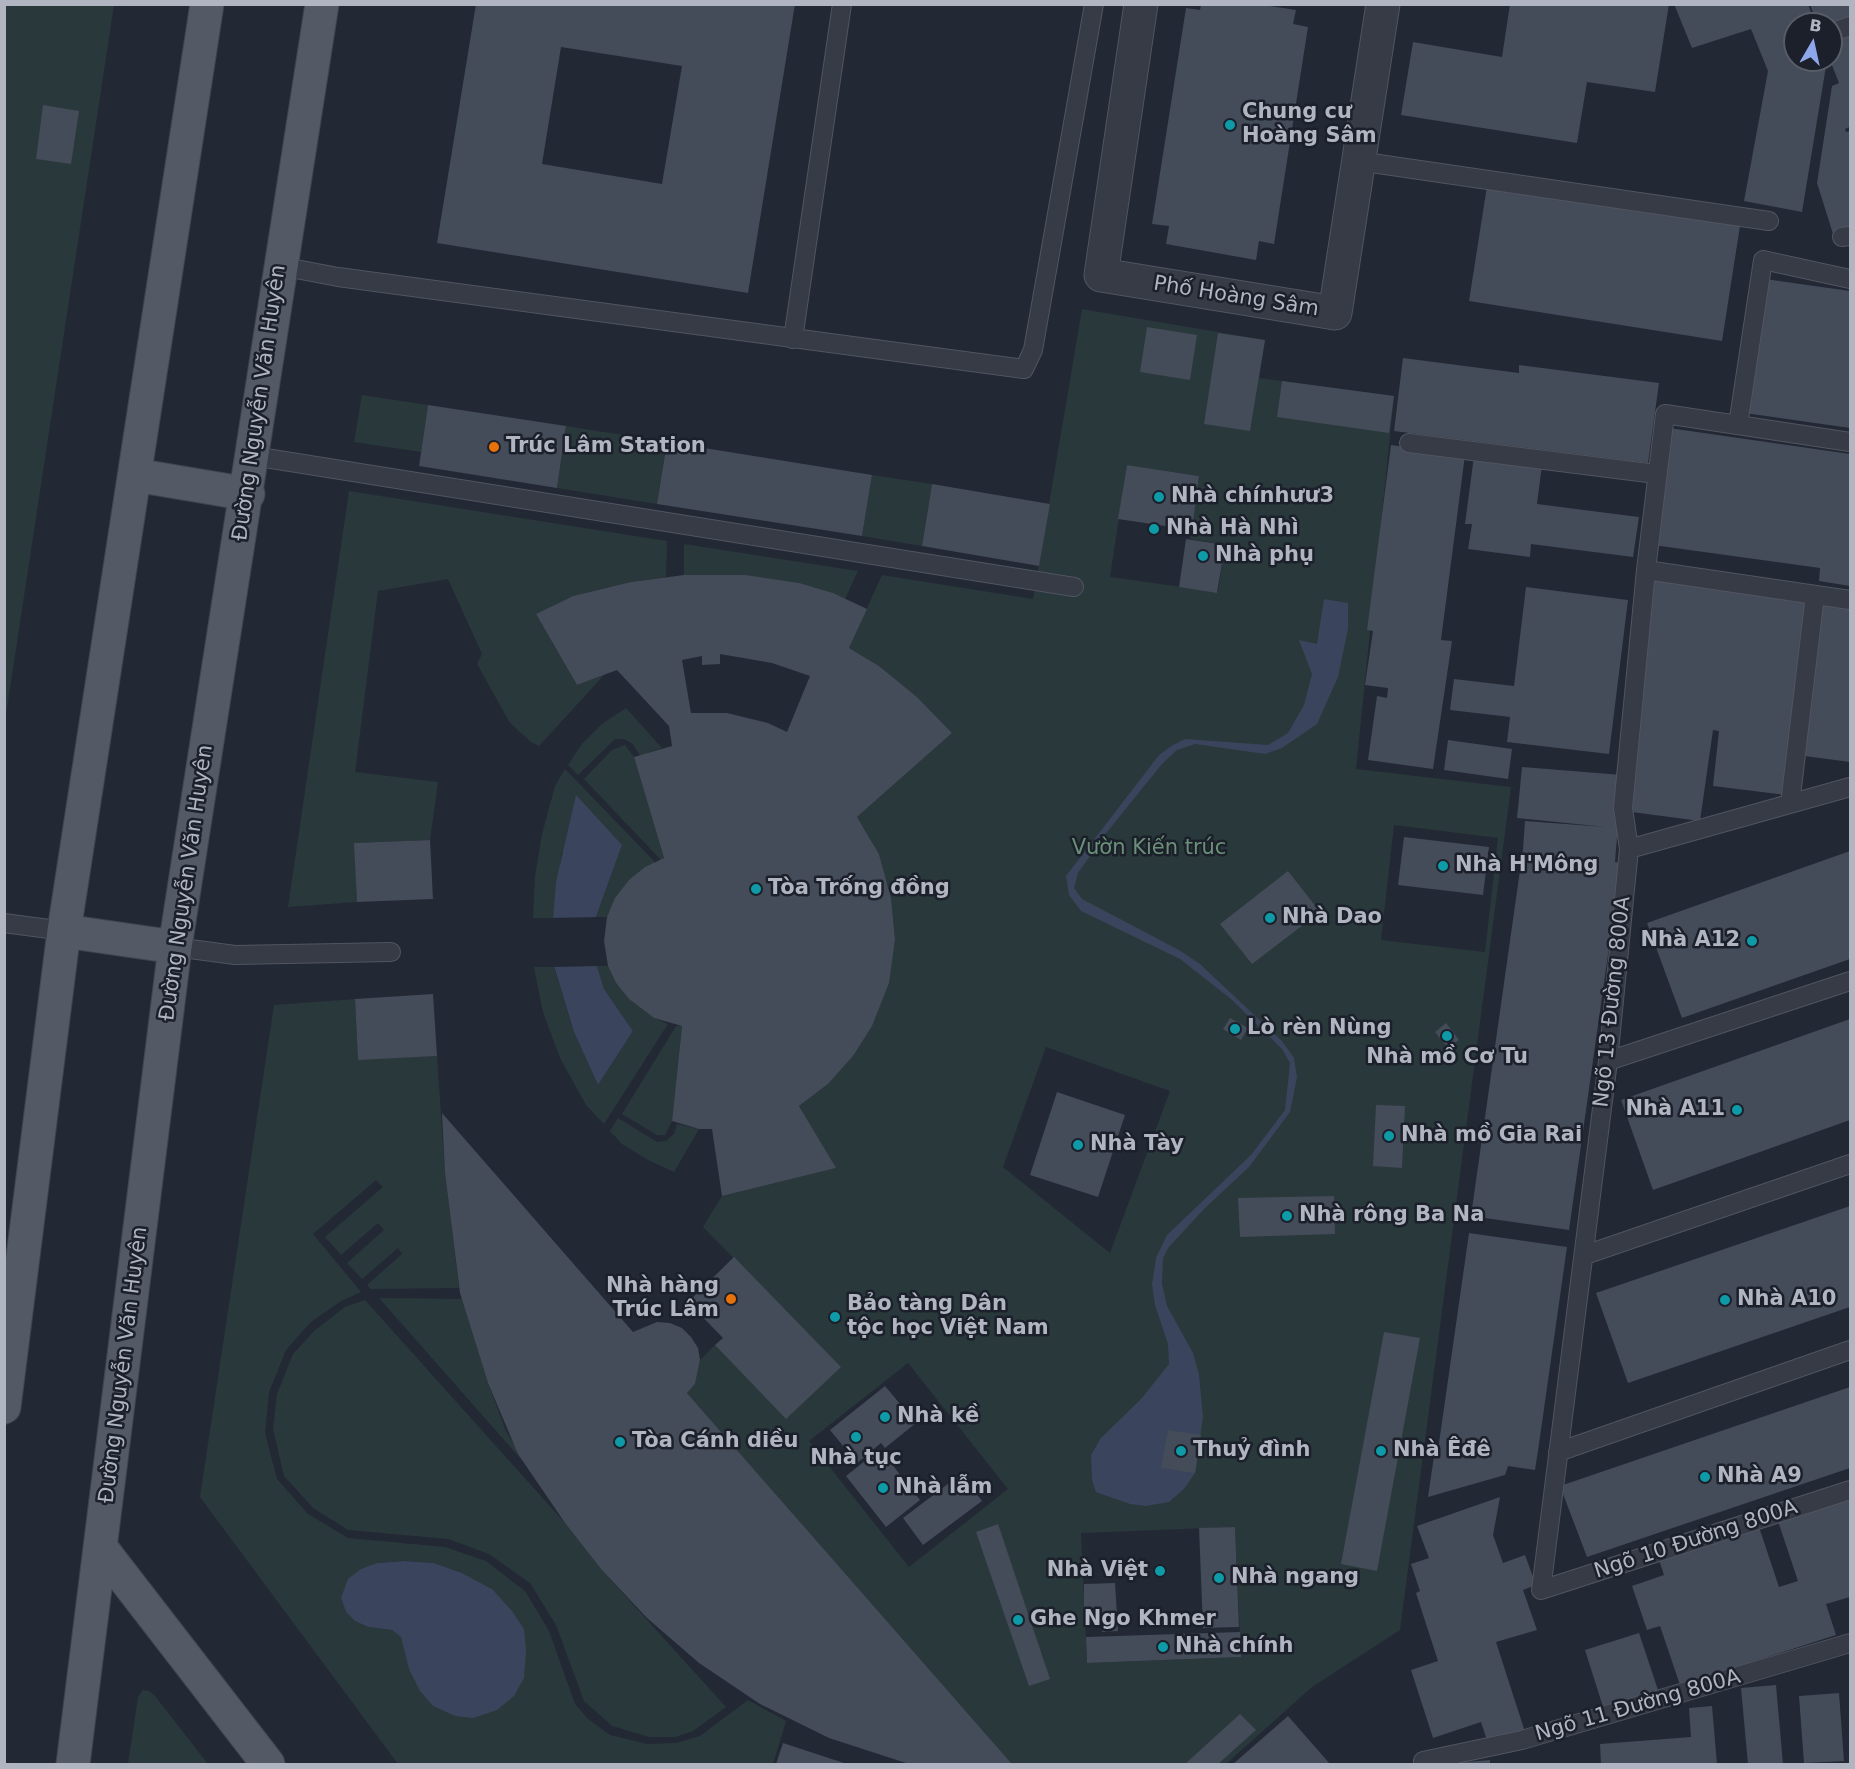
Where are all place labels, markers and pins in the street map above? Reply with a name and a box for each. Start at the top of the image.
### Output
place label: Chung cư Hoàng Sâm [1242,100,1377,150]
marker: Chung cư Hoàng Sâm [1223,118,1237,132]
place label: Trúc Lâm Station [506,434,706,460]
marker: Trúc Lâm Station [487,440,501,454]
place label: Nhà chínhưư3 [1171,484,1334,510]
marker: Nhà chínhưư3 [1152,490,1166,504]
place label: Nhà Hà Nhì [1166,516,1299,542]
marker: Nhà Hà Nhì [1147,522,1161,536]
place label: Nhà phụ [1215,543,1314,569]
marker: Nhà phụ [1196,549,1210,563]
place label: Nhà H'Mông [1455,853,1598,879]
marker: Nhà H'Mông [1436,859,1450,873]
place label: Tòa Trống đồng [768,876,950,902]
marker: Tòa Trống đồng [749,882,763,896]
place label: Nhà Dao [1282,905,1382,931]
marker: Nhà Dao [1263,911,1277,925]
place label: Nhà A12 [1641,928,1740,954]
marker: Nhà A12 [1745,934,1759,948]
place label: Lò rèn Nùng [1247,1016,1391,1042]
marker: Lò rèn Nùng [1228,1022,1242,1036]
marker: Nhà mồ Cơ Tu [1440,1029,1454,1043]
place label: Nhà mồ Cơ Tu [1366,1045,1528,1071]
place label: Nhà A11 [1626,1097,1725,1123]
marker: Nhà A11 [1730,1103,1744,1117]
place label: Nhà mồ Gia Rai [1401,1123,1582,1149]
marker: Nhà mồ Gia Rai [1382,1129,1396,1143]
place label: Nhà Tày [1090,1132,1184,1158]
marker: Nhà Tày [1071,1138,1085,1152]
place label: Nhà rông Ba Na [1299,1203,1484,1229]
marker: Nhà rông Ba Na [1280,1209,1294,1223]
place label: Nhà hàng Trúc Lâm [606,1274,719,1324]
place label: Nhà A10 [1737,1287,1836,1313]
marker: Nhà hàng Trúc Lâm [724,1292,738,1306]
place label: Bảo tàng Dân tộc học Việt Nam [847,1292,1049,1342]
marker: Nhà A10 [1718,1293,1732,1307]
marker: Bảo tàng Dân tộc học Việt Nam [828,1310,842,1324]
place label: Nhà kề [897,1404,979,1430]
marker: Nhà kề [878,1410,892,1424]
place label: Tòa Cánh diều [632,1429,798,1455]
marker: Nhà tục [849,1430,863,1444]
marker: Tòa Cánh diều [613,1435,627,1449]
place label: Thuỷ đình [1193,1438,1310,1464]
place label: Nhà Êđê [1393,1438,1491,1464]
marker: Thuỷ đình [1174,1444,1188,1458]
marker: Nhà Êđê [1374,1444,1388,1458]
place label: Nhà tục [810,1446,902,1472]
place label: Nhà A9 [1717,1464,1802,1490]
marker: Nhà A9 [1698,1470,1712,1484]
place label: Nhà lẫm [895,1475,992,1501]
marker: Nhà lẫm [876,1481,890,1495]
place label: Nhà Việt [1047,1558,1148,1584]
marker: Nhà Việt [1153,1564,1167,1578]
place label: Nhà ngang [1231,1565,1359,1591]
marker: Nhà ngang [1212,1571,1226,1585]
place label: Ghe Ngo Khmer [1030,1607,1216,1633]
marker: Ghe Ngo Khmer [1011,1613,1025,1627]
place label: Nhà chính [1175,1634,1294,1660]
marker: Nhà chính [1156,1640,1170,1654]

